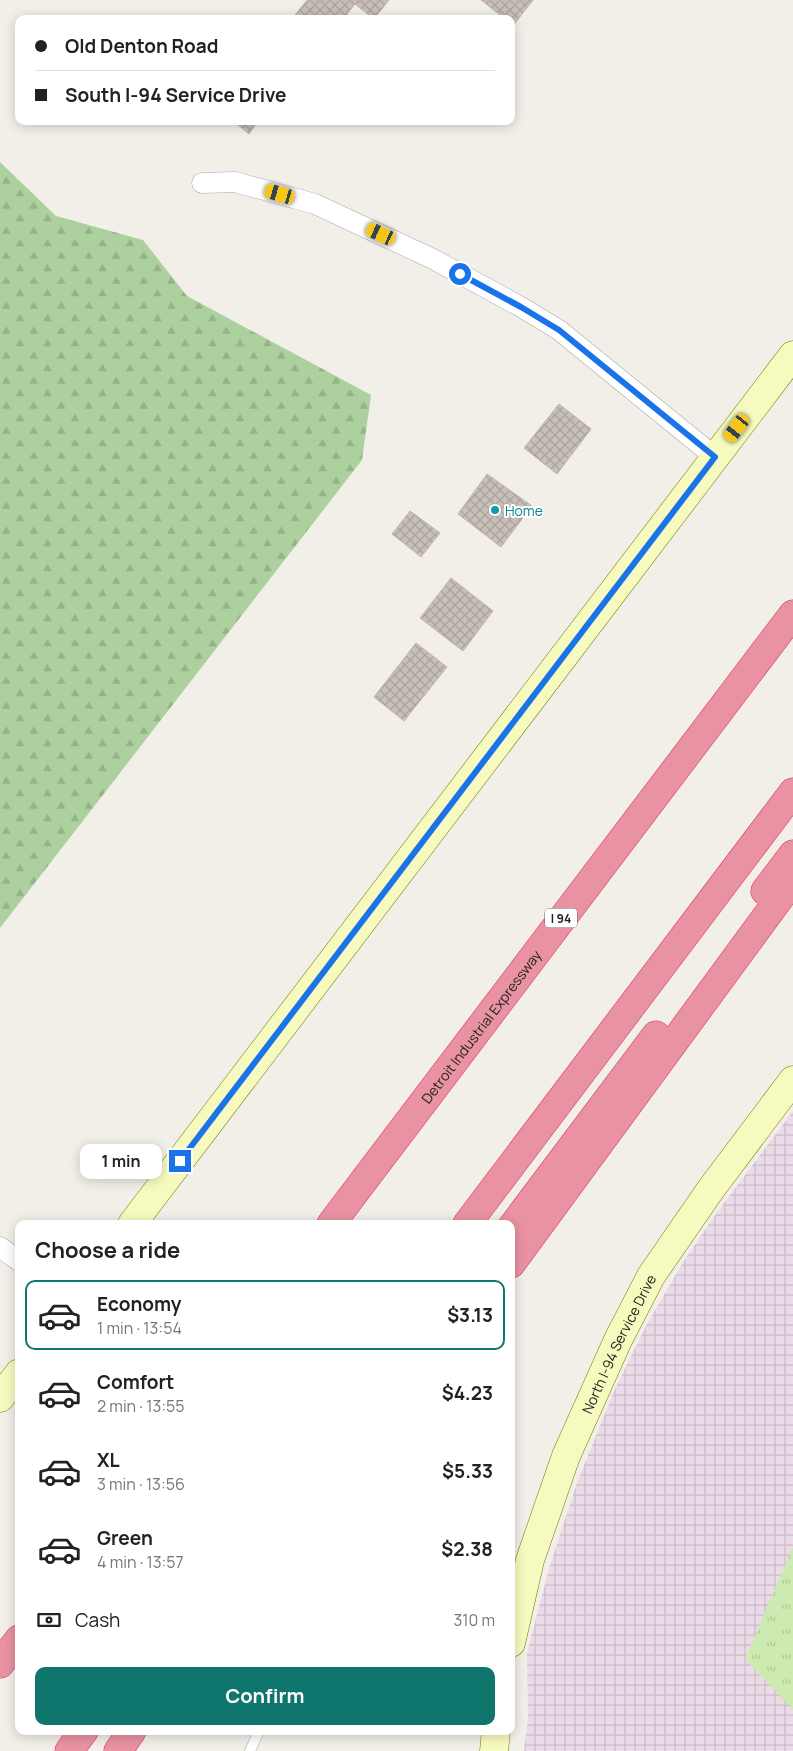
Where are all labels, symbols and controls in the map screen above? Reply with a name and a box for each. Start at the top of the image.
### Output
text: Old Denton Road [65,33,219,59]
text: South I-94 Service Drive [65,82,287,108]
car [263,183,296,205]
car [364,221,397,247]
route start [449,263,471,285]
car [721,412,752,444]
place label: Home [505,501,543,520]
marker: Home [489,504,501,516]
road number: I 94 [545,908,577,928]
street label: Detroit Industrial Expressway [416,945,545,1107]
callout: 1 min [80,1144,162,1178]
text: 1 min [101,1150,141,1172]
route end [169,1150,191,1172]
text: Choose a ride [35,1235,180,1265]
street label: North I-94 Service Drive [577,1271,660,1416]
text: Economy [97,1291,181,1317]
icon: car [37,1293,82,1338]
text: $3.13 [447,1302,493,1328]
text: 1 min · 13:54 [97,1317,182,1339]
text: Comfort [97,1369,174,1395]
icon: car [37,1371,82,1416]
text: $4.23 [442,1380,493,1406]
text: 2 min · 13:55 [97,1395,185,1417]
text: XL [97,1447,120,1473]
icon: car [37,1449,82,1494]
text: $5.33 [442,1458,493,1484]
text: 3 min · 13:56 [97,1473,185,1495]
text: Green [97,1525,153,1551]
icon: car [37,1527,82,1572]
text: $2.38 [441,1536,493,1562]
text: 4 min · 13:57 [97,1551,184,1573]
icon: cash [35,1606,63,1634]
text: Cash [75,1607,120,1633]
text: 310 m [453,1609,495,1631]
button: Confirm [35,1667,495,1725]

